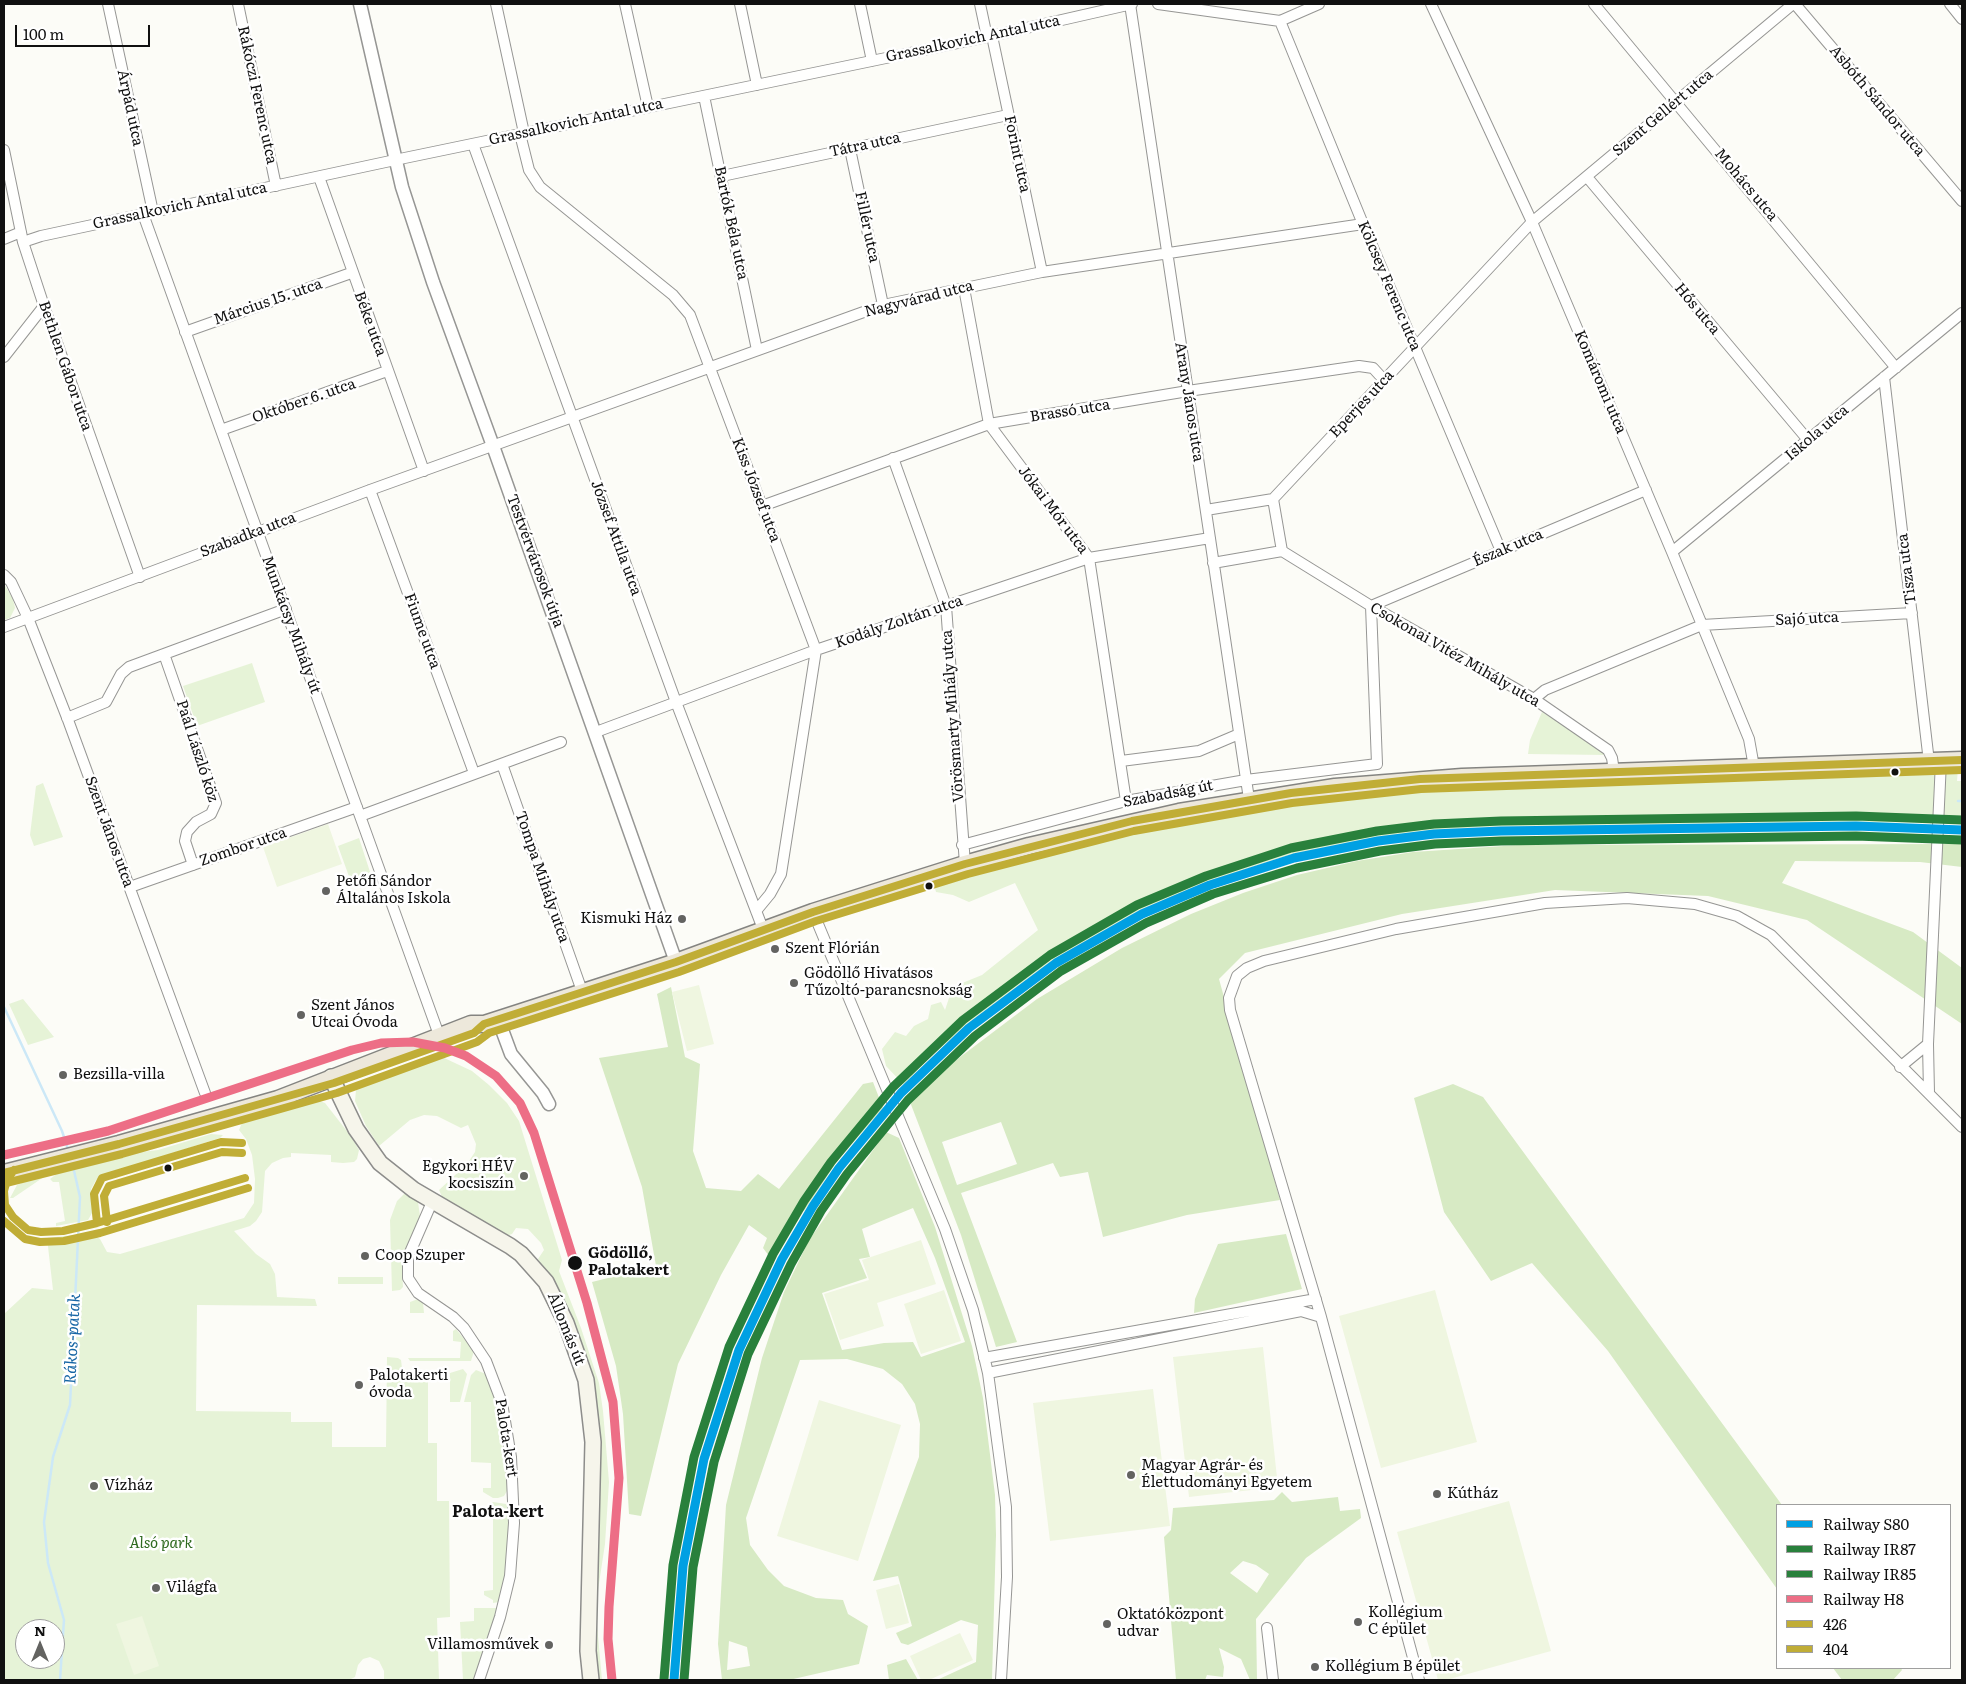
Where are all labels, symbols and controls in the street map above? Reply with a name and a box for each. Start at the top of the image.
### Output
street label: Grassalkovich Antal utca [884,12,1062,66]
scale bar [18,15,152,47]
text: 100 m [23,22,64,45]
street label: Rákóczi Ferenc utca [234,24,280,166]
street label: Asbóth Sándor utca [1825,42,1929,160]
street label: Szent Gellért utca [1609,66,1717,160]
street label: Árpád utca [113,68,147,148]
street label: Grassalkovich Antal utca [487,95,665,149]
street label: Forint utca [1000,114,1034,194]
street label: Tátra utca [828,129,902,161]
street label: Mohács utca [1710,145,1782,225]
street label: Bartók Béla utca [710,164,752,282]
street label: Grassalkovich Antal utca [91,179,269,233]
street label: Fillér utca [851,190,883,264]
street label: Kölcsey Ferenc utca [1353,218,1425,354]
street label: Március 15. utca [211,275,325,329]
street label: Nagyvárad utca [863,277,975,321]
street label: Hős utca [1670,280,1724,338]
street label: Béke utca [350,289,390,359]
street label: Bethlen Gábor utca [34,299,96,433]
street label: Komáromi utca [1570,327,1630,437]
street label: Arany János utca [1171,341,1207,463]
street label: Eperjes utca [1326,366,1398,442]
street label: Október 6. utca [250,375,358,427]
street label: Brassó utca [1029,396,1111,426]
street label: Iskola utca [1782,401,1852,465]
street label: Kiss József utca [728,435,784,545]
street label: Jókai Mór utca [1014,462,1092,558]
street label: József Attila utca [587,478,645,598]
street label: Testvérvárosok útja [502,492,568,630]
street label: Szabadka utca [198,508,298,562]
street label: Észak utca [1470,525,1546,571]
street label: Tisza utca [1894,532,1920,606]
street label: Munkácsy Mihály út [258,553,324,697]
street label: Fiume utca [400,591,444,671]
street label: Kodály Zoltán utca [833,592,965,652]
street label: Csokonai Vitéz Mihály utca [1367,599,1543,711]
street label: Sajó utca [1775,608,1839,630]
street label: Vörösmarty Mihály utca [938,629,968,803]
street label: Paál László köz [172,698,222,804]
unlabelled marker [1890,767,1900,777]
street label: Szent János utca [81,774,137,890]
street label: Szabadság út [1121,776,1215,812]
street label: Tompa Mihály utca [511,809,573,945]
street label: Zombor utca [197,824,289,870]
place label: Petőfi Sándor Általános Iskola [336,873,451,908]
unlabelled marker [924,881,934,891]
marker: Petőfi Sándor Általános Iskola [320,885,332,897]
place label: Kismuki Ház [580,910,672,928]
marker: Kismuki Ház [676,913,688,925]
place label: Szent Flórián [785,940,880,958]
marker: Szent Flórián [769,943,781,955]
place label: Gödöllő Hivatásos Tűzoltó-parancsnokság [804,965,972,1000]
marker: Gödöllő Hivatásos Tűzoltó-parancsnokság [788,977,800,989]
place label: Szent János Utcai Óvoda [311,997,398,1032]
marker: Szent János Utcai Óvoda [295,1009,307,1021]
place label: Bezsilla-villa [73,1066,165,1084]
marker: Bezsilla-villa [57,1069,69,1081]
place label: Egykori HÉV kocsiszín [422,1158,514,1193]
unlabelled marker [163,1163,173,1173]
marker: Egykori HÉV kocsiszín [518,1170,530,1182]
place label: Gödöllő, Palotakert [588,1245,669,1280]
place label: Coop Szuper [375,1247,465,1265]
marker: Coop Szuper [359,1250,371,1262]
marker: Gödöllő, Palotakert [566,1254,584,1272]
street label: Állomás út [543,1290,589,1368]
water label: Rákos-patak [61,1293,85,1385]
place label: Palotakerti óvoda [369,1367,448,1402]
marker: Palotakerti óvoda [353,1379,365,1391]
street label: Palota-kert [491,1397,521,1479]
place label: Magyar Agrár- és Élettudományi Egyetem [1141,1457,1312,1492]
marker: Magyar Agrár- és Élettudományi Egyetem [1125,1469,1137,1481]
place label: Vízház [104,1477,152,1495]
marker: Vízház [88,1480,100,1492]
place label: Kútház [1447,1485,1498,1503]
marker: Kútház [1431,1488,1443,1500]
district label: Palota-kert [452,1502,544,1522]
legend [1776,1504,1951,1669]
text: Railway S80 [1823,1512,1909,1535]
park label: Alsó park [129,1535,193,1553]
text: Railway IR87 [1823,1537,1916,1560]
text: Railway IR85 [1823,1562,1916,1585]
place label: Világfa [166,1579,217,1597]
marker: Világfa [150,1582,162,1594]
text: Railway H8 [1823,1587,1904,1610]
place label: Kollégium C épület [1368,1604,1443,1639]
place label: Oktatóközpont udvar [1117,1606,1224,1641]
text: 426 [1823,1612,1847,1635]
marker: Kollégium C épület [1352,1616,1364,1628]
marker: Oktatóközpont udvar [1101,1618,1113,1630]
north arrow [15,1619,65,1669]
text: N [34,1620,46,1640]
place label: Villamosművek [427,1636,539,1654]
text: 404 [1823,1637,1848,1660]
marker: Villamosművek [543,1639,555,1651]
place label: Kollégium B épület [1325,1658,1460,1676]
marker: Kollégium B épület [1309,1661,1321,1673]

